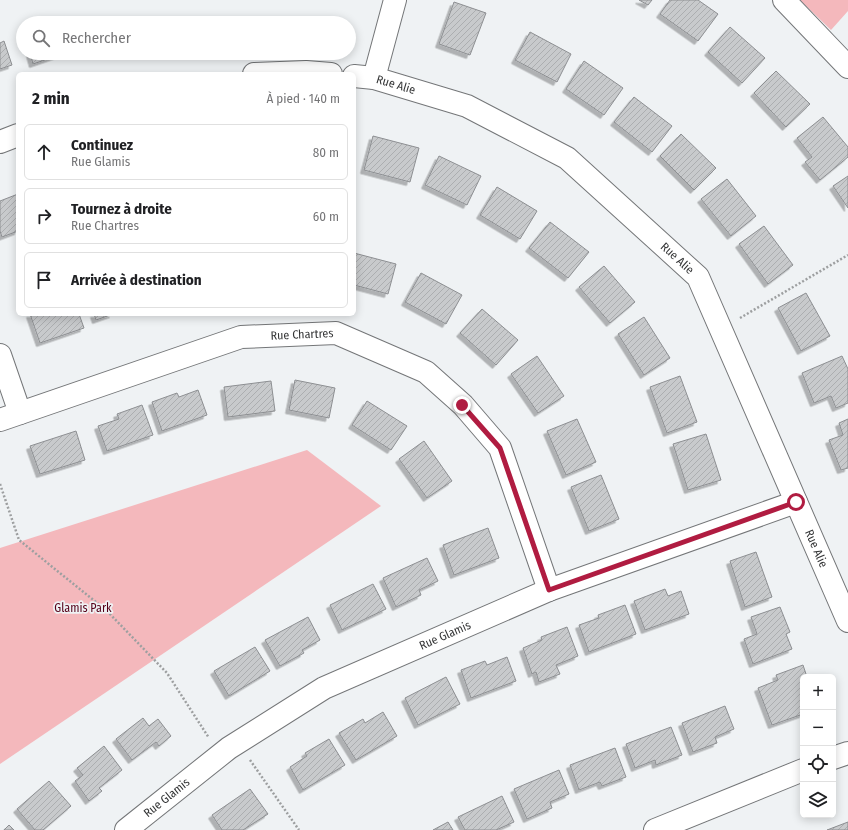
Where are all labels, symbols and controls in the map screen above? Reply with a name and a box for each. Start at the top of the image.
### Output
search box [16,16,356,60]
icon: search [30,27,52,49]
text: Rechercher [62,29,131,47]
street label: Rue Alie [375,72,417,97]
text: 2 min [32,88,70,109]
text: À pied · 140 m [266,91,340,106]
text: Continuez [71,136,133,154]
icon: ahead [33,141,55,163]
text: 80 m [313,145,339,160]
text: Rue Glamis [71,154,130,169]
text: Tournez à droite [71,200,172,218]
icon: right [33,205,55,227]
text: 60 m [313,209,339,224]
text: Rue Chartres [71,218,139,233]
street label: Rue Alie [658,240,697,277]
icon: arrive [33,269,55,291]
text: Arrivée à destination [71,271,202,289]
street label: Rue Chartres [270,326,334,343]
route end [453,396,471,414]
route start [787,493,805,511]
street label: Rue Alie [802,527,831,570]
park label: Glamis Park [54,601,112,615]
street label: Rue Glamis [417,618,473,653]
map controls [800,674,836,818]
button: + [800,674,836,710]
button: − [800,710,836,746]
button: locate [800,746,836,782]
street label: Rue Glamis [141,775,193,820]
button: layers [800,782,836,818]

